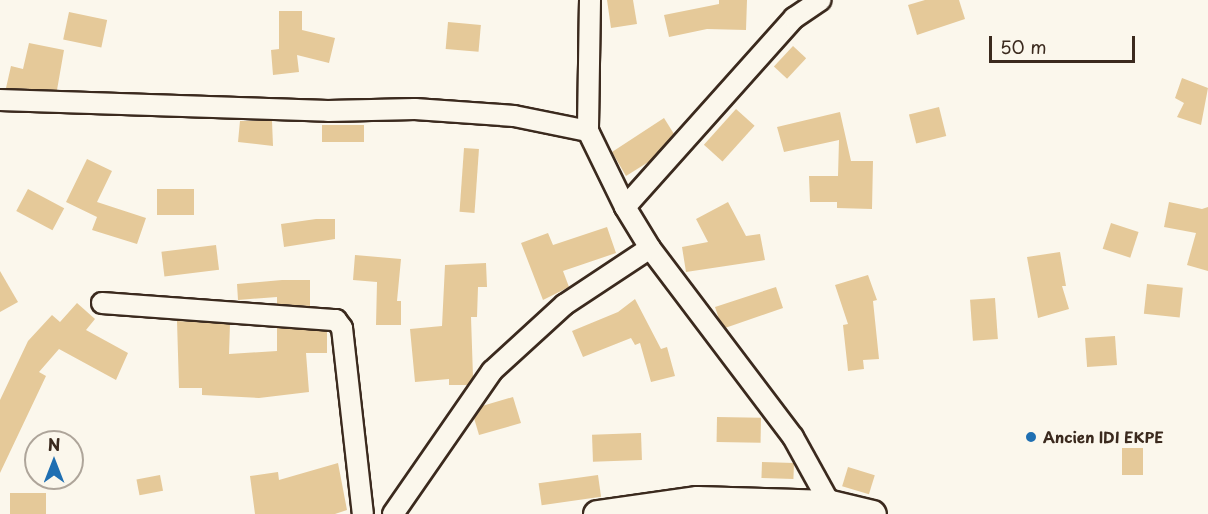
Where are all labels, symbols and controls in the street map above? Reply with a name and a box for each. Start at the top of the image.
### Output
scale bar [992,24,1138,62]
text: 50 m [1000,33,1047,60]
place label: Ancien IDI EKPE [1043,428,1165,446]
north arrow [24,430,84,490]
marker: Ancien IDI EKPE [1024,430,1038,444]
text: N [48,432,60,456]

